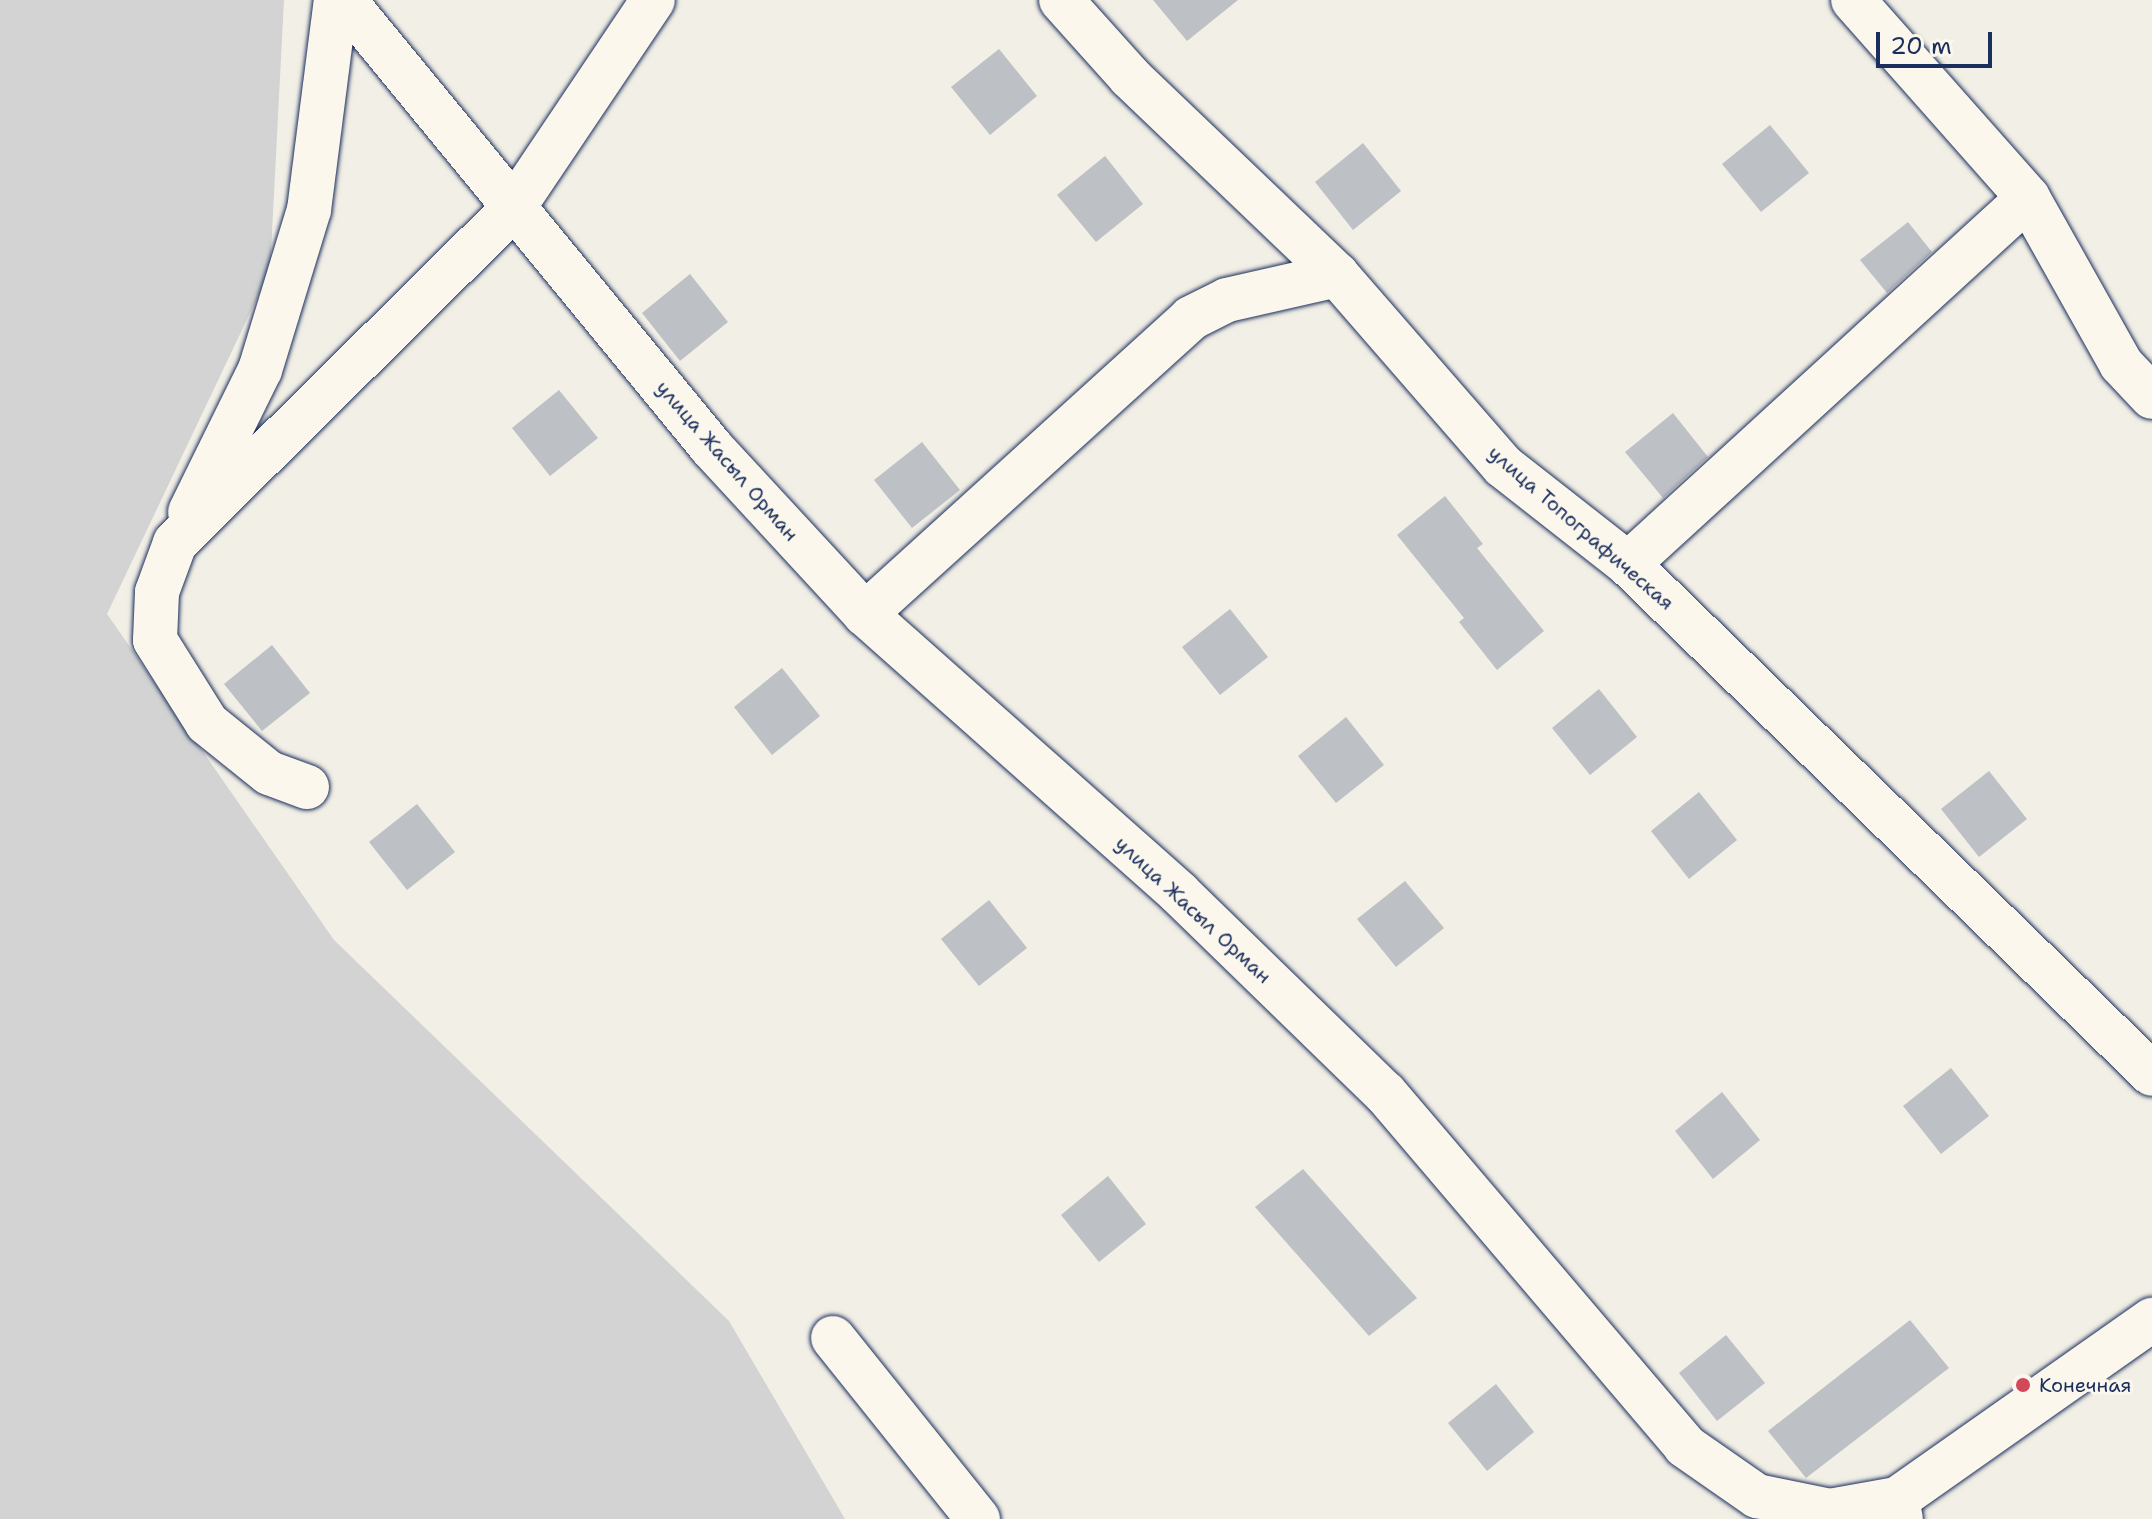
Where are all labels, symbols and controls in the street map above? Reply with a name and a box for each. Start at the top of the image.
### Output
scale bar [1880,16,1996,66]
text: 20 m [1890,30,1952,62]
street label: улица Жасыл Орман [651,376,803,546]
street label: улица Топографическая [1483,441,1679,615]
street label: улица Жасыл Орман [1110,832,1276,988]
place label: Конечная [2039,1373,2132,1397]
marker: Конечная [2014,1376,2032,1394]

